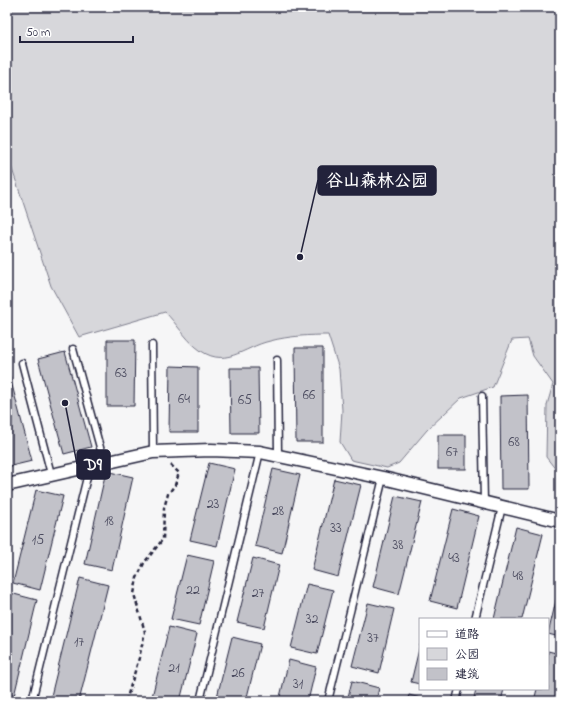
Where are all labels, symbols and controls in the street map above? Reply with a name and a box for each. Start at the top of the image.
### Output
scale bar [20,18,133,44]
text: 50 m [26,24,50,42]
callout: 谷山森林公园 [318,166,436,195]
text: 谷山森林公园 [326,169,428,194]
house number: 63 [115,363,127,384]
house number: 66 [303,385,315,406]
house number: 64 [178,389,190,410]
house number: 65 [238,390,252,411]
house number: 68 [508,432,520,453]
house number: 67 [446,442,458,463]
callout: D9 [77,450,110,479]
text: D9 [83,453,103,478]
house number: 23 [207,494,220,515]
house number: 28 [272,501,284,522]
house number: 18 [104,511,114,532]
house number: 33 [330,518,342,539]
house number: 15 [32,530,44,551]
house number: 38 [392,535,404,556]
house number: 43 [448,548,460,569]
house number: 48 [512,566,524,587]
house number: 22 [186,580,200,601]
house number: 27 [252,583,265,604]
house number: 32 [306,609,318,630]
legend [419,618,549,690]
text: 道路 [455,626,479,644]
house number: 37 [367,628,379,649]
house number: 17 [74,632,84,653]
text: 公园 [455,646,479,664]
house number: 21 [168,658,180,679]
house number: 26 [231,663,245,684]
text: 建筑 [455,666,479,684]
house number: 31 [293,674,304,695]

